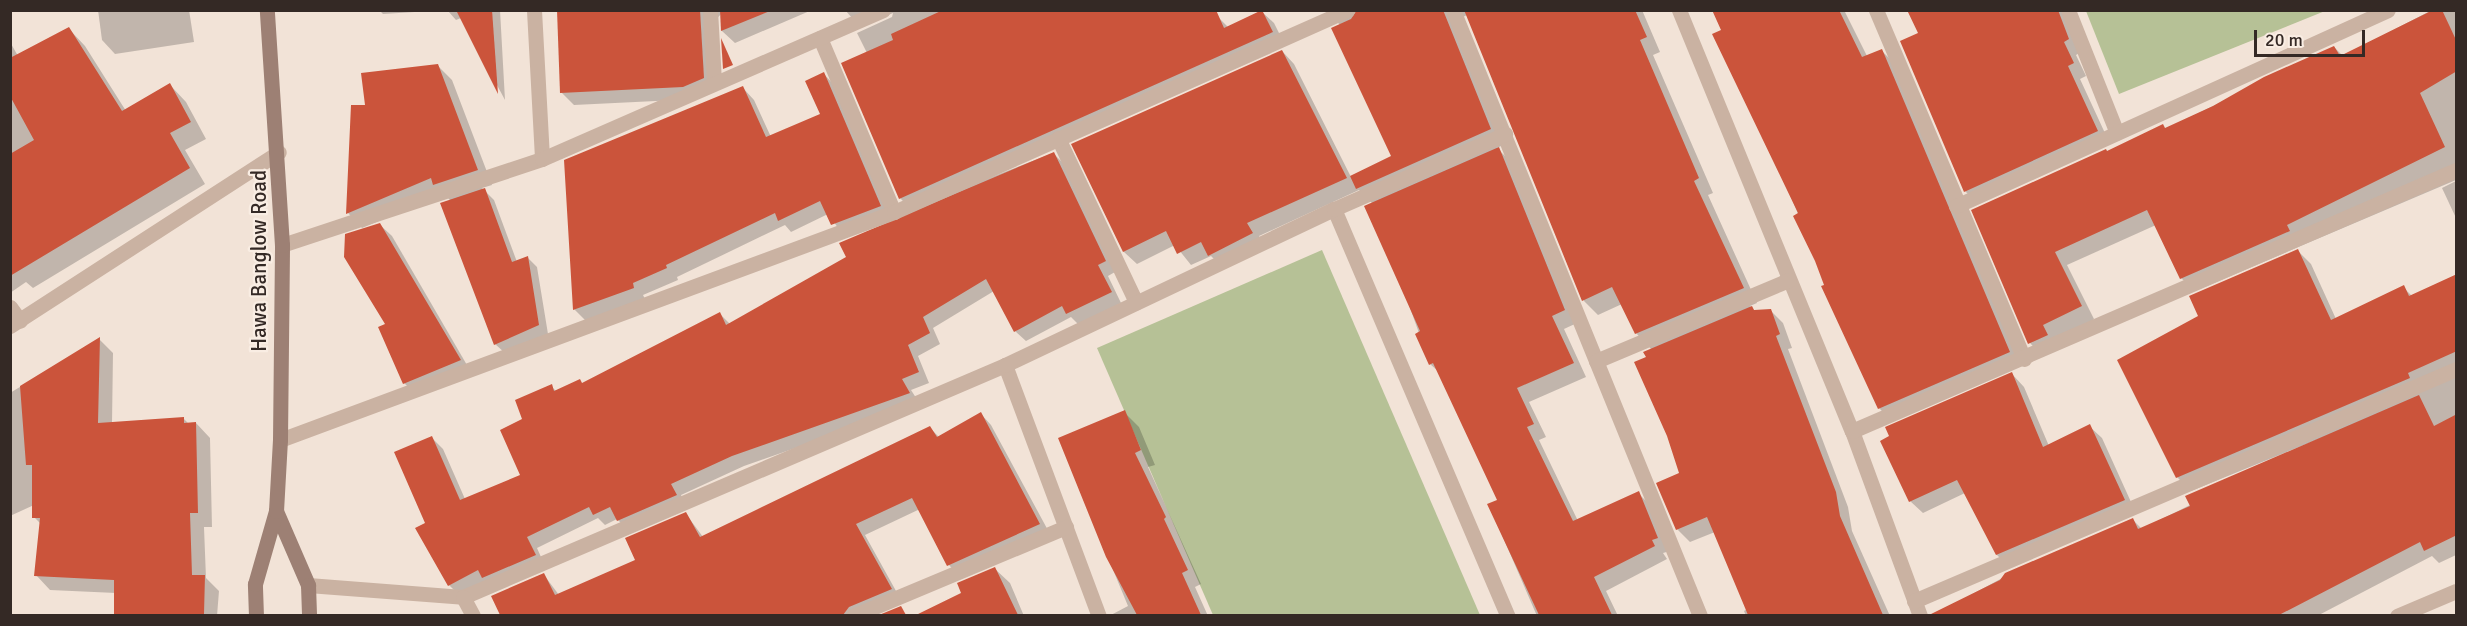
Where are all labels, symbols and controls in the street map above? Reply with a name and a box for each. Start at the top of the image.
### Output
scale bar [2257,18,2368,56]
text: 20 m [2265,29,2303,51]
street label: Hawa Banglow Road [246,170,272,352]

